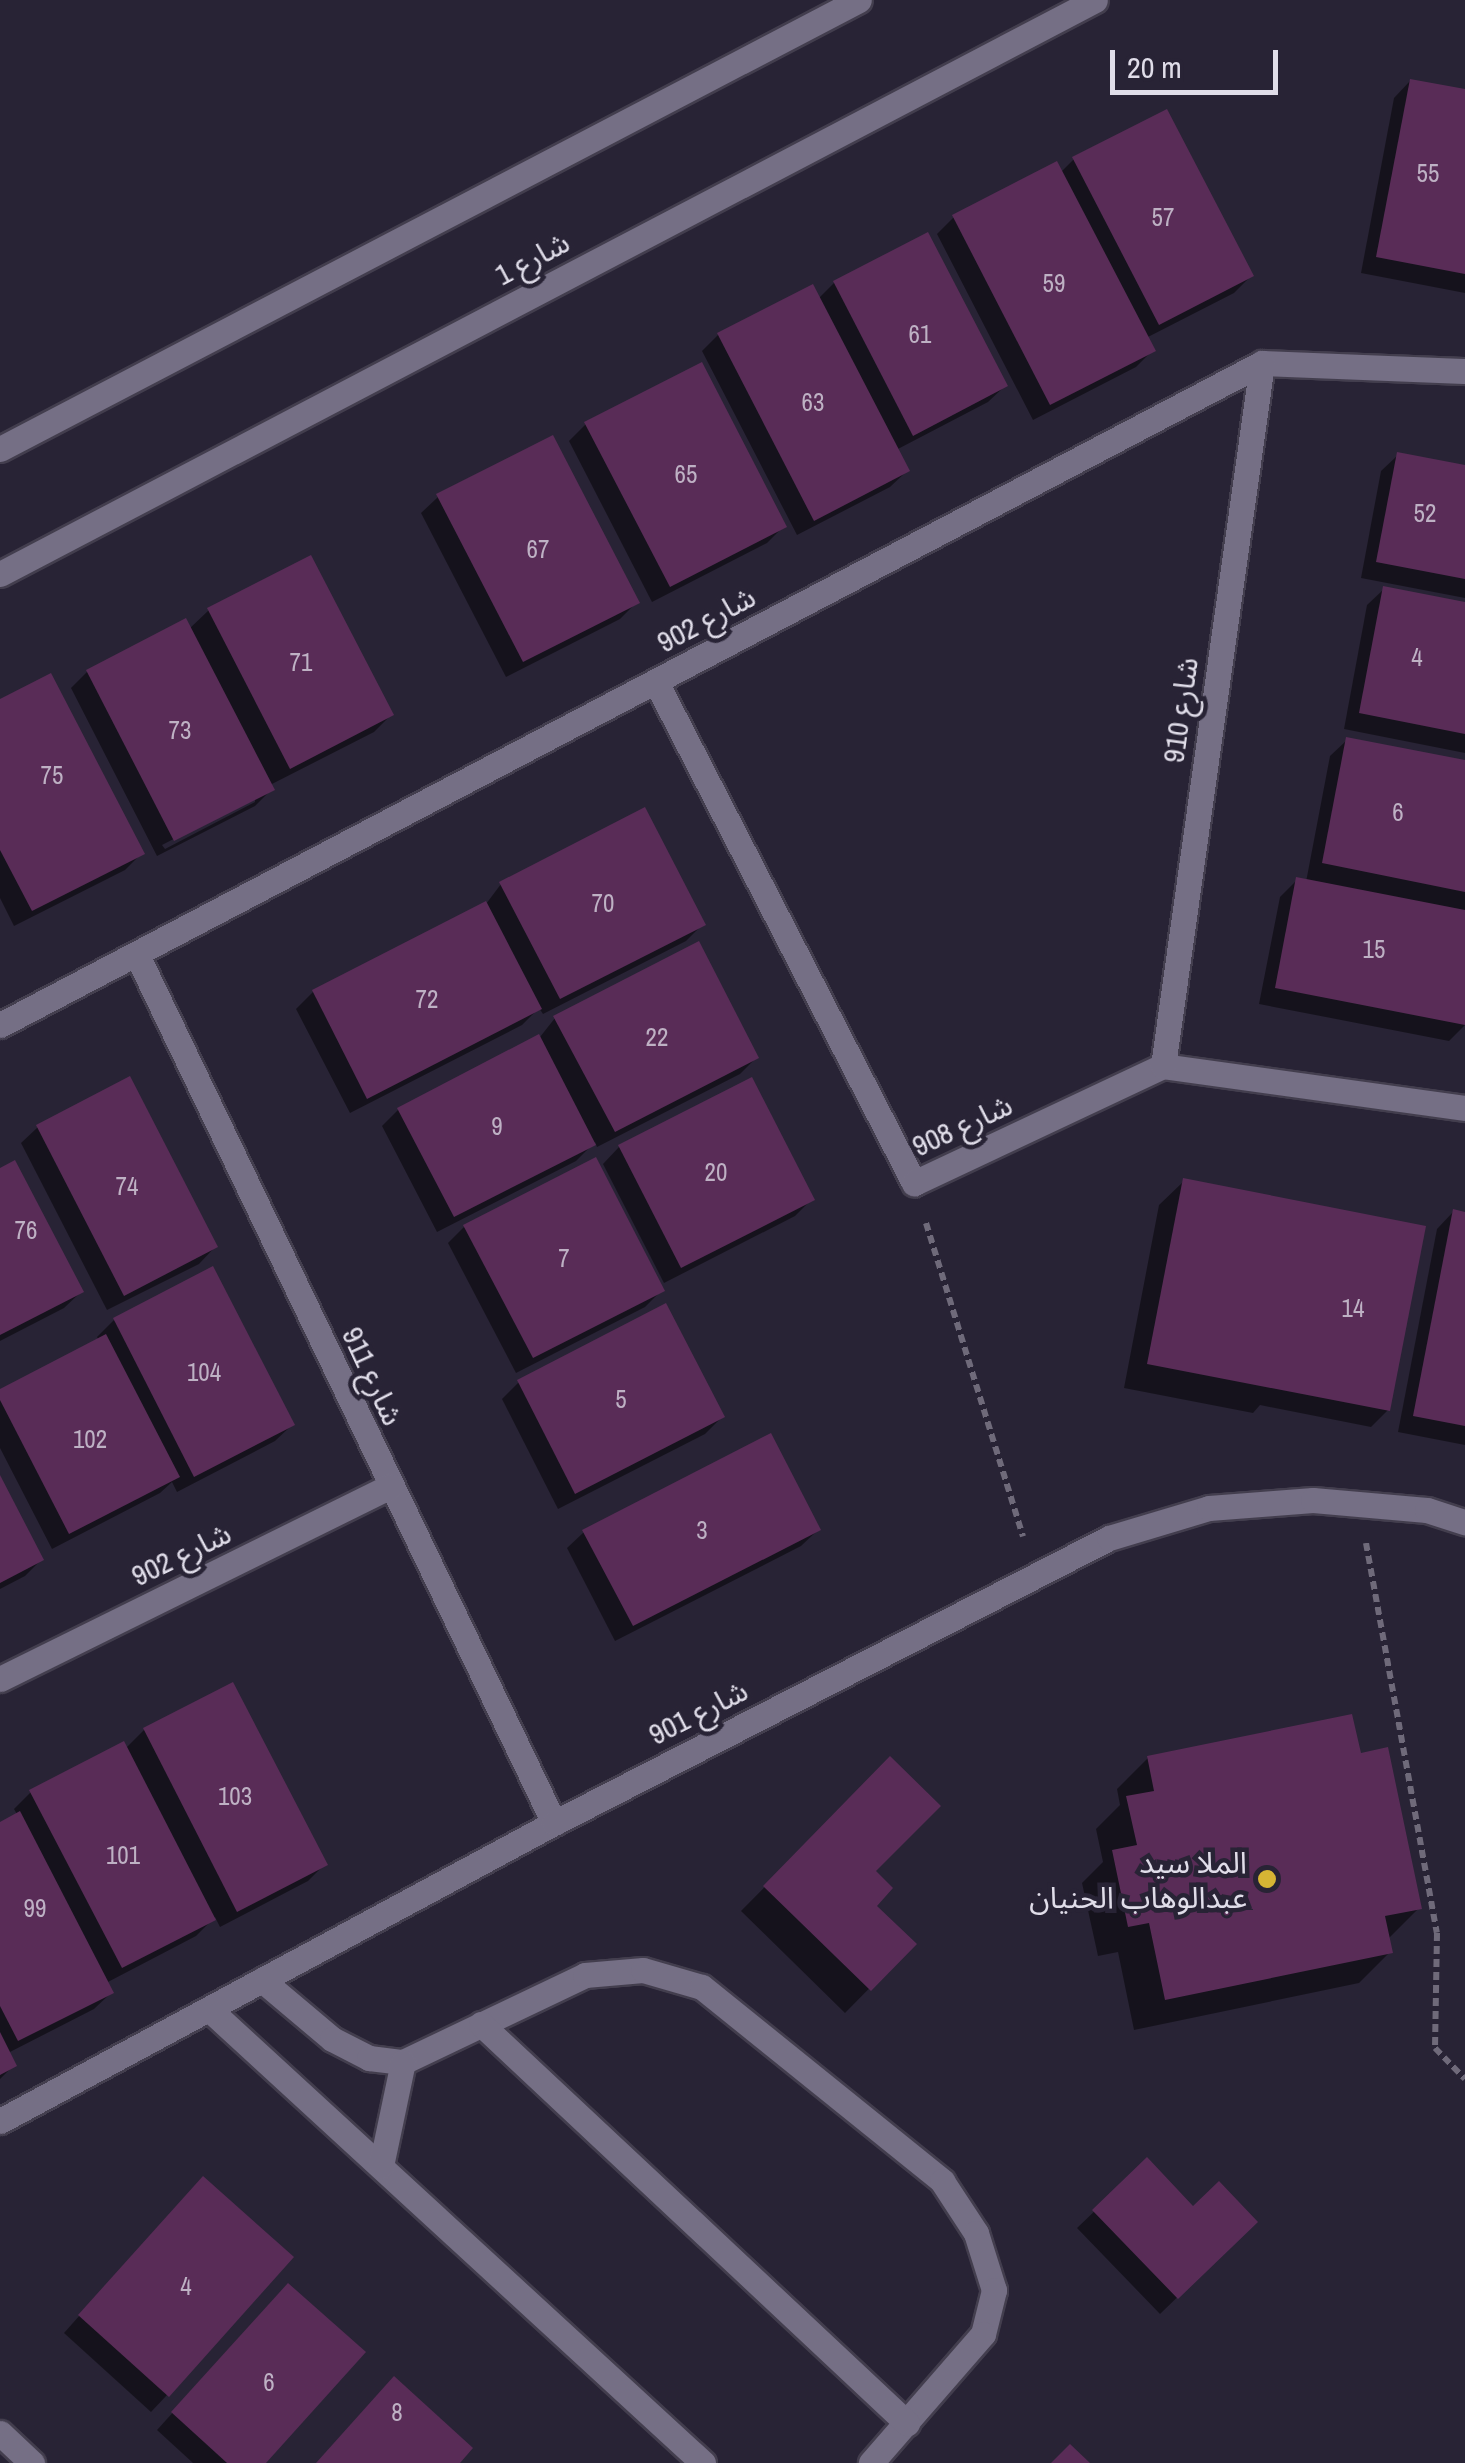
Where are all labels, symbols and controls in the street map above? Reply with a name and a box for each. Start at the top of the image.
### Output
scale bar [1115,30,1282,92]
text: 20 m [1127,47,1182,87]
house number: 55 [1417,158,1439,188]
house number: 57 [1152,202,1174,232]
street label: شارع 1 [489,224,575,292]
house number: 59 [1043,268,1065,298]
house number: 61 [909,319,931,349]
house number: 63 [802,387,824,417]
house number: 65 [675,459,697,489]
house number: 52 [1414,498,1436,528]
house number: 67 [527,534,549,564]
street label: شارع 902 [651,578,761,660]
house number: 4 [1411,642,1423,672]
house number: 71 [290,647,312,677]
street label: شارع 910 [1155,655,1205,765]
house number: 73 [169,715,191,745]
house number: 75 [41,760,63,790]
house number: 6 [1392,797,1404,827]
house number: 70 [592,888,614,918]
house number: 15 [1363,934,1385,964]
house number: 72 [416,984,438,1014]
house number: 22 [646,1022,668,1052]
street label: شارع 908 [906,1086,1018,1164]
house number: 9 [491,1111,503,1141]
house number: 20 [705,1157,727,1187]
house number: 74 [116,1171,138,1201]
house number: 76 [15,1215,37,1245]
house number: 7 [558,1243,570,1273]
house number: 14 [1342,1293,1364,1323]
street label: شارع 911 [335,1321,411,1431]
house number: 104 [187,1357,221,1387]
house number: 5 [615,1384,627,1414]
house number: 102 [73,1424,107,1454]
street label: شارع 902 [125,1515,237,1593]
house number: 3 [696,1515,708,1545]
street label: شارع 901 [642,1672,754,1752]
house number: 103 [218,1781,252,1811]
house number: 101 [106,1840,140,1870]
place label: الملا سيد عبدالوهاب الحنيان [1029,1844,1247,1914]
marker: الملا سيد عبدالوهاب الحنيان [1256,1868,1278,1890]
house number: 99 [24,1893,46,1923]
house number: 4 [180,2271,192,2301]
house number: 6 [263,2367,275,2397]
house number: 8 [391,2397,403,2427]

